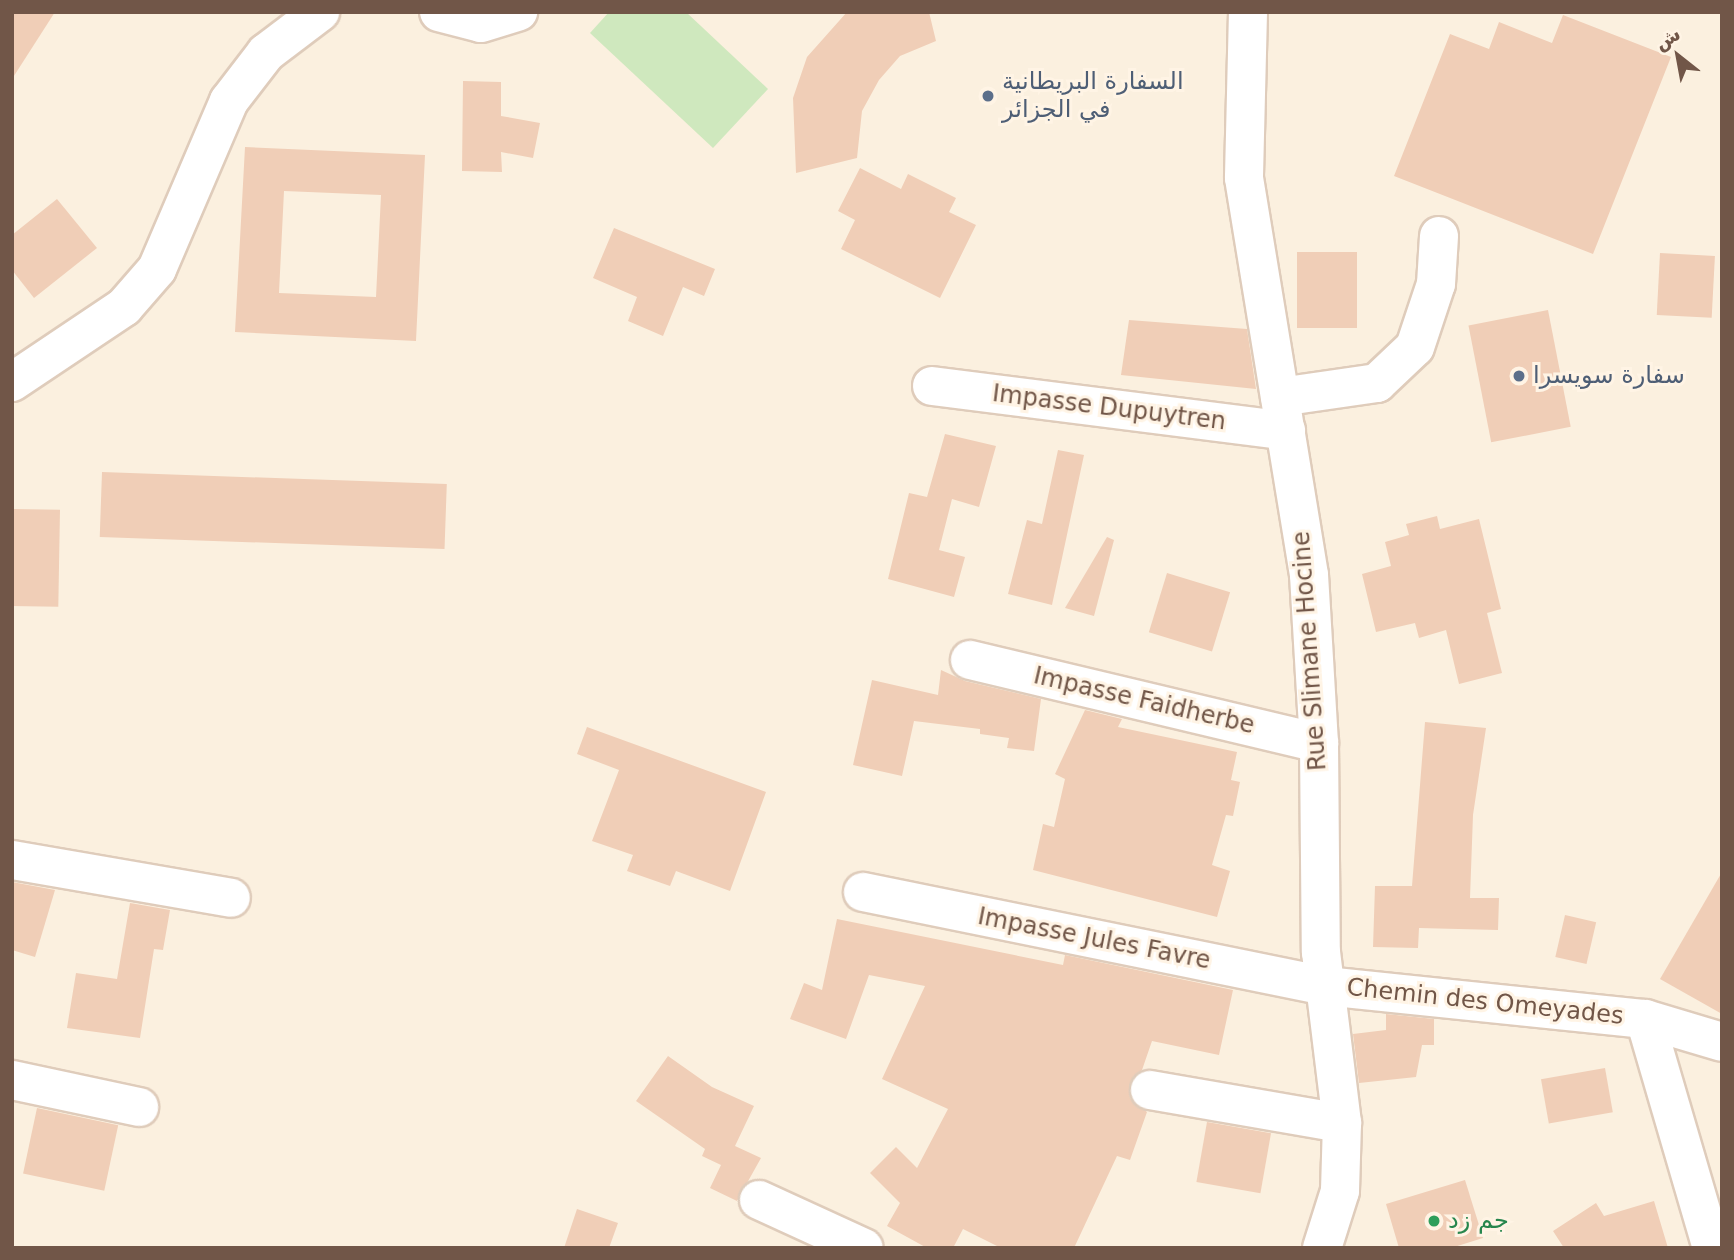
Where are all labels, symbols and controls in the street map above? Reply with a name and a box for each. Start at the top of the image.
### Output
north arrow [1643,21,1713,91]
text: ش [1650,22,1684,54]
place label: السفارة البريطانية في الجزائر [1002,68,1184,124]
marker: السفارة البريطانية في الجزائر [980,88,996,104]
place label: سفارة سويسرا [1533,362,1685,390]
marker: سفارة سويسرا [1511,368,1527,384]
street label: Impasse Dupuytren [991,379,1227,437]
street label: Rue Slimane Hocine [1287,530,1333,772]
street label: Impasse Faidherbe [1031,662,1257,740]
street label: Impasse Jules Favre [975,902,1213,976]
street label: Chemin des Omeyades [1345,973,1625,1031]
place label: جم زد [1448,1207,1509,1235]
marker: جم زد [1426,1213,1442,1229]

